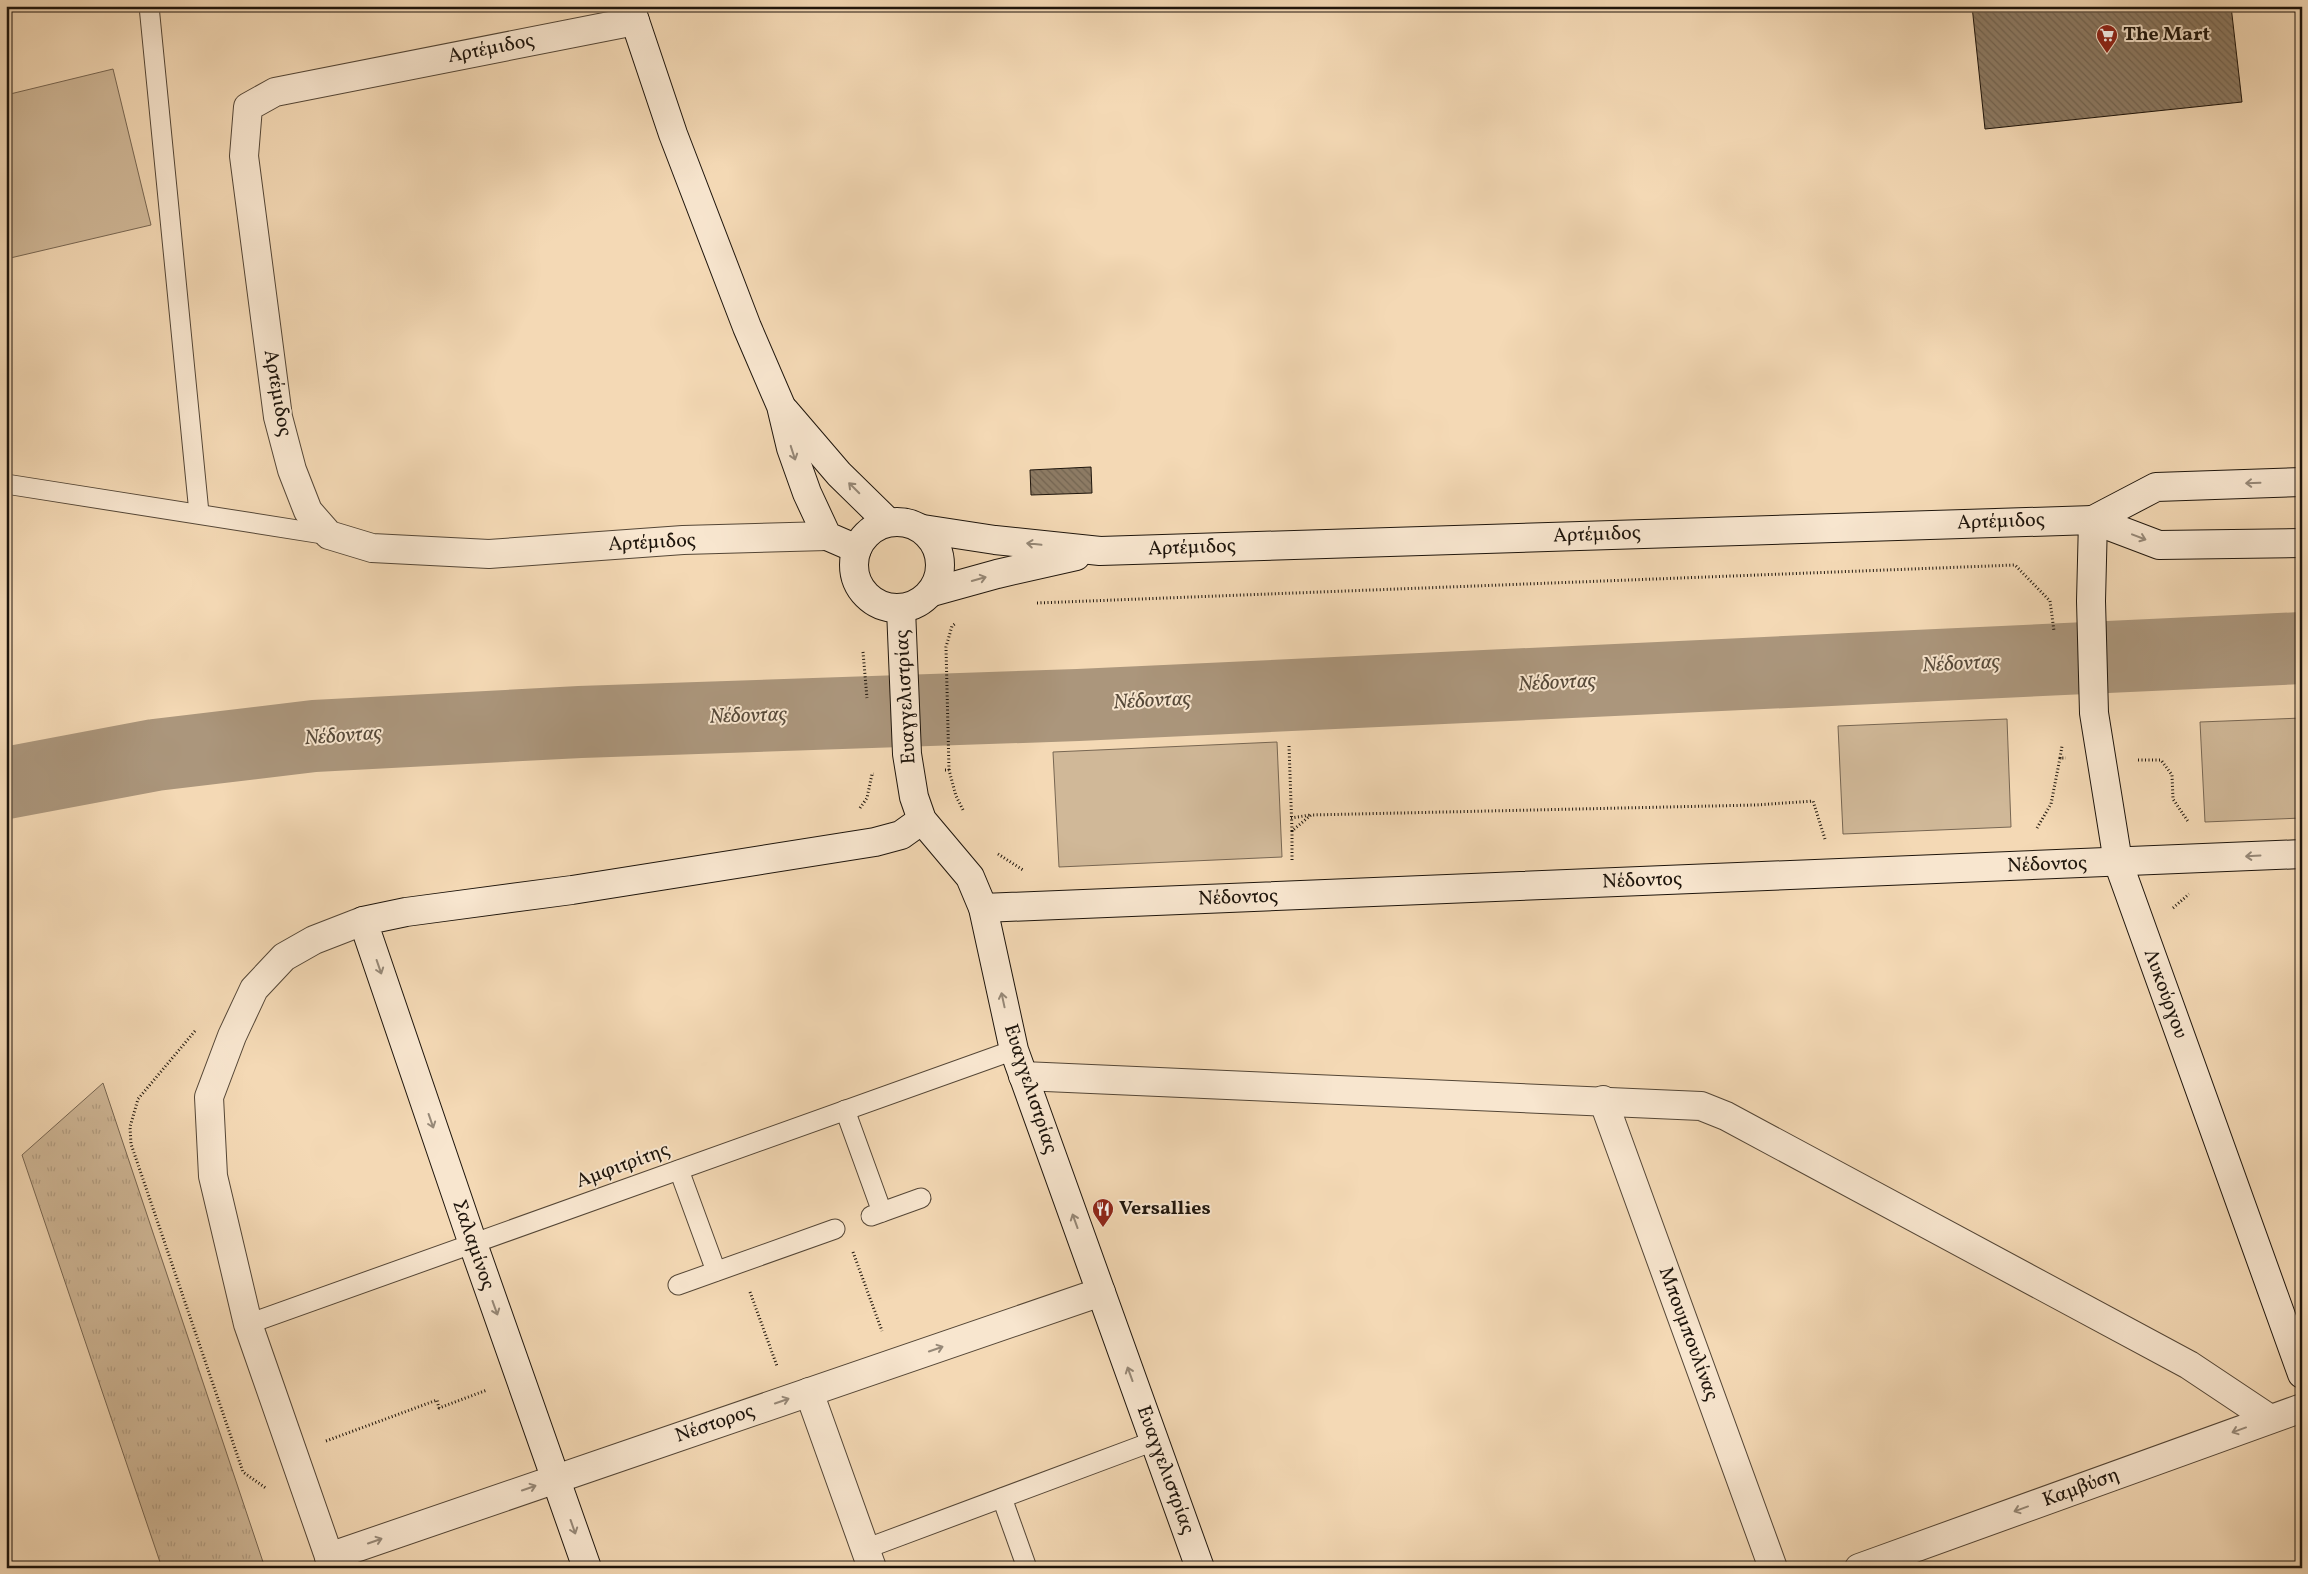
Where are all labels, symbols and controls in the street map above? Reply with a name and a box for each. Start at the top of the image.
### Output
place label: The Mart [2123,21,2210,49]
supermarket icon: The Mart [2095,23,2119,54]
street label: Αρτέμιδος [445,27,537,71]
street label: Αρτέμιδος [256,347,298,439]
one-way arrow [788,445,798,461]
one-way arrow [2245,479,2261,488]
one-way arrow [847,482,860,494]
street label: Αρτέμιδος [1957,506,2045,538]
street label: Αρτέμιδος [1553,519,1641,551]
street label: Αρτέμιδος [607,527,697,559]
street label: Αρτέμιδος [1148,532,1236,564]
one-way arrow [2131,533,2146,543]
one-way arrow [1026,539,1042,549]
one-way arrow [970,574,986,583]
street label: Ευαγγελιστρίας [888,629,924,765]
water label: Νέδoντας [1921,647,2001,681]
water label: Νέδoντας [1517,666,1597,700]
water label: Νέδoντας [1112,684,1192,718]
water label: Νέδoντας [709,700,788,732]
water label: Νέδoντας [303,719,383,753]
street label: Νέδοντος [2006,850,2088,880]
one-way arrow [2245,852,2261,861]
street label: Νέδοντος [1601,866,1683,896]
street label: Νέδοντος [1197,883,1279,913]
street label: Λυκούργου [2136,945,2194,1043]
one-way arrow [375,959,384,975]
one-way arrow [998,993,1007,1009]
street label: Ευαγγελιστρίας [996,1021,1064,1157]
one-way arrow [427,1113,436,1128]
street label: Αμφιτρίτης [572,1136,674,1196]
place label: Versallies [1119,1195,1211,1223]
street label: Σαλαμίνος [444,1196,502,1294]
restaurant icon: Versallies [1091,1197,1115,1228]
one-way arrow [1070,1214,1079,1229]
street label: Μπουμπουλίνας [1651,1263,1725,1405]
one-way arrow [491,1300,500,1315]
one-way arrow [927,1344,943,1353]
one-way arrow [1125,1366,1134,1382]
one-way arrow [774,1396,790,1406]
street label: Νέστορος [672,1397,758,1451]
street label: Ευαγγελιστρίας [1129,1402,1201,1538]
one-way arrow [2232,1426,2248,1435]
street label: Καμβύση [2039,1461,2123,1515]
one-way arrow [521,1483,536,1492]
one-way arrow [2014,1505,2029,1514]
one-way arrow [568,1519,578,1535]
one-way arrow [367,1536,382,1545]

